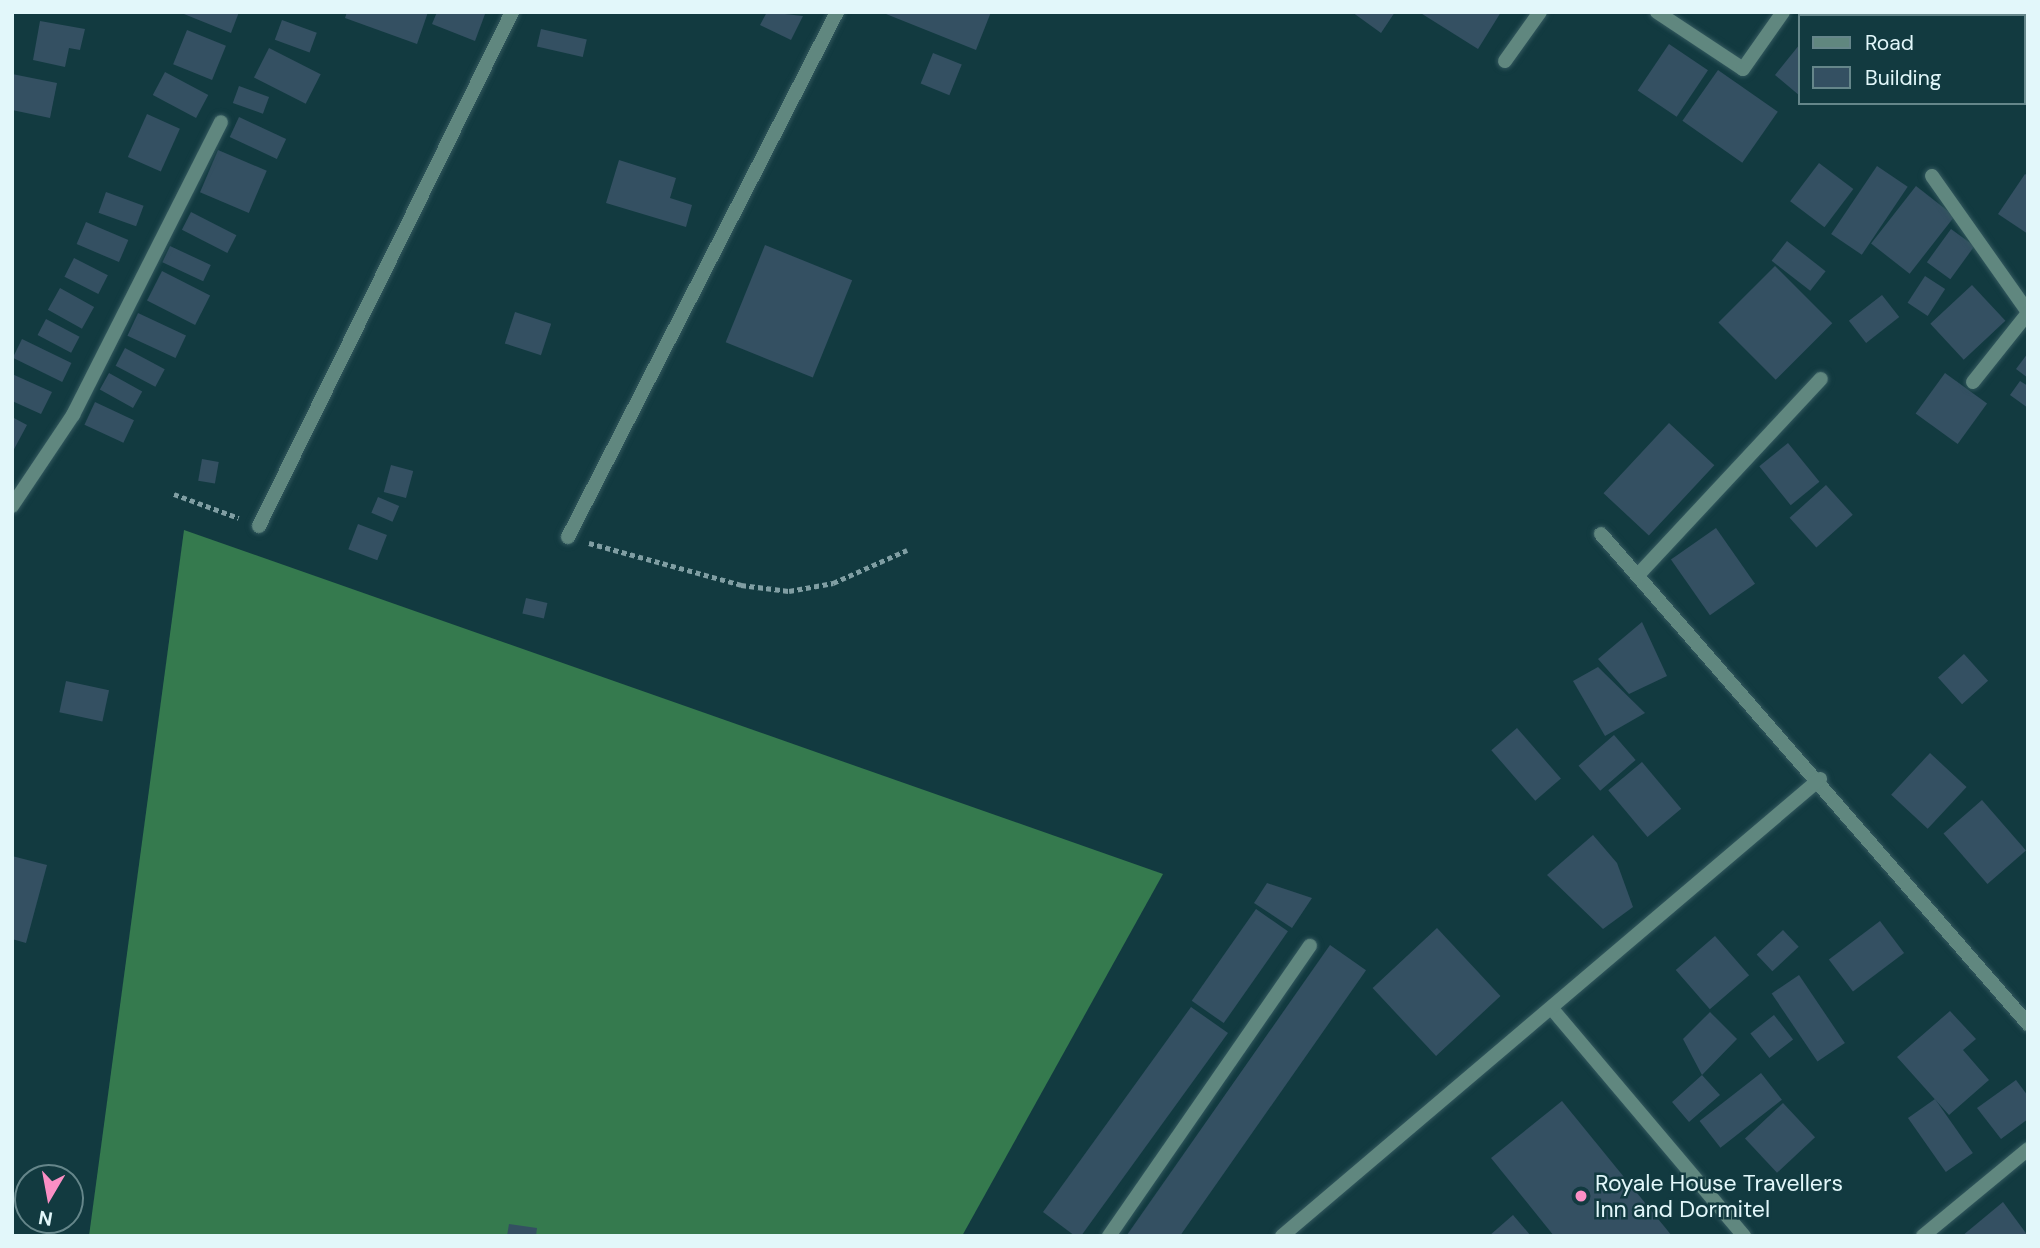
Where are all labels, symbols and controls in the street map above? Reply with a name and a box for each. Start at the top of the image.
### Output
legend [1798,14,2026,105]
text: Road [1865,29,1914,57]
text: Building [1865,64,1941,92]
north arrow [14,1164,84,1234]
place label: Royale House Travellers Inn and Dormitel [1595,1169,1843,1223]
marker: Royale House Travellers Inn and Dormitel [1573,1188,1589,1204]
text: N [37,1205,55,1232]

